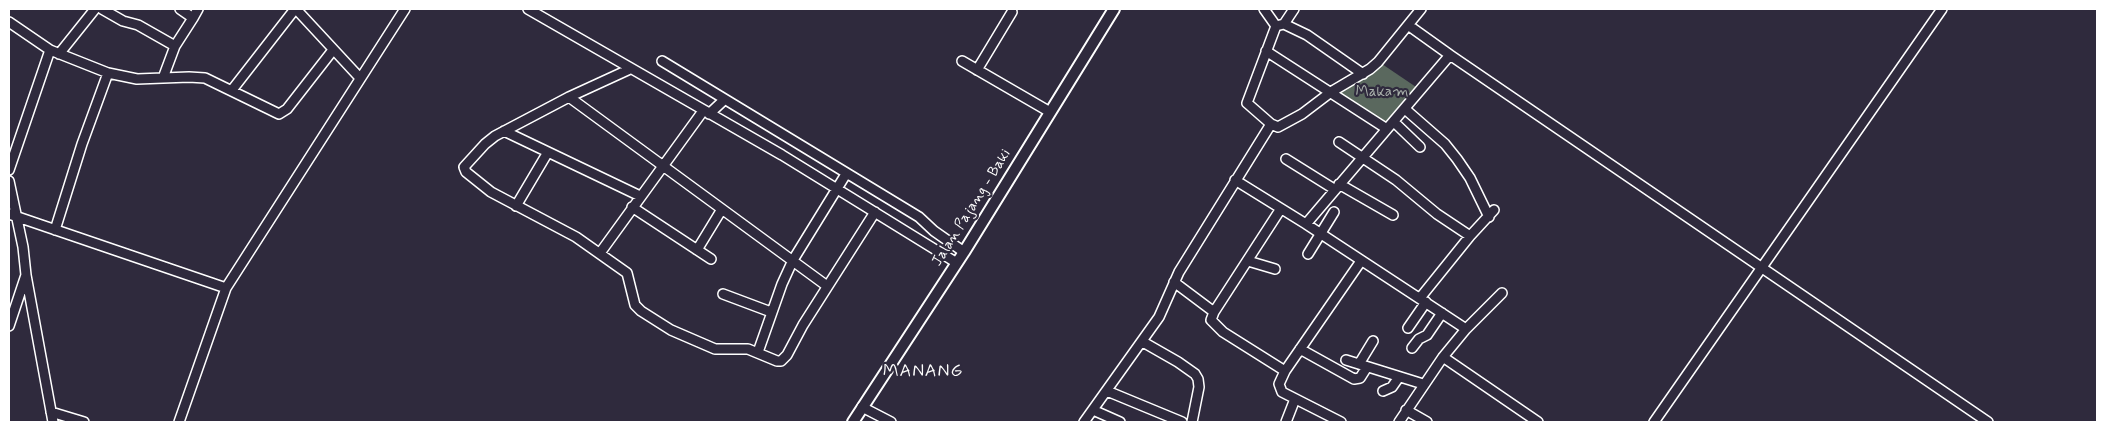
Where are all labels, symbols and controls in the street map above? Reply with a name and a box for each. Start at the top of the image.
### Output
park label: Makam [1356,84,1408,102]
street label: Jalan Pajang - Baki [929,146,1015,270]
district label: MANANG [882,361,964,383]

